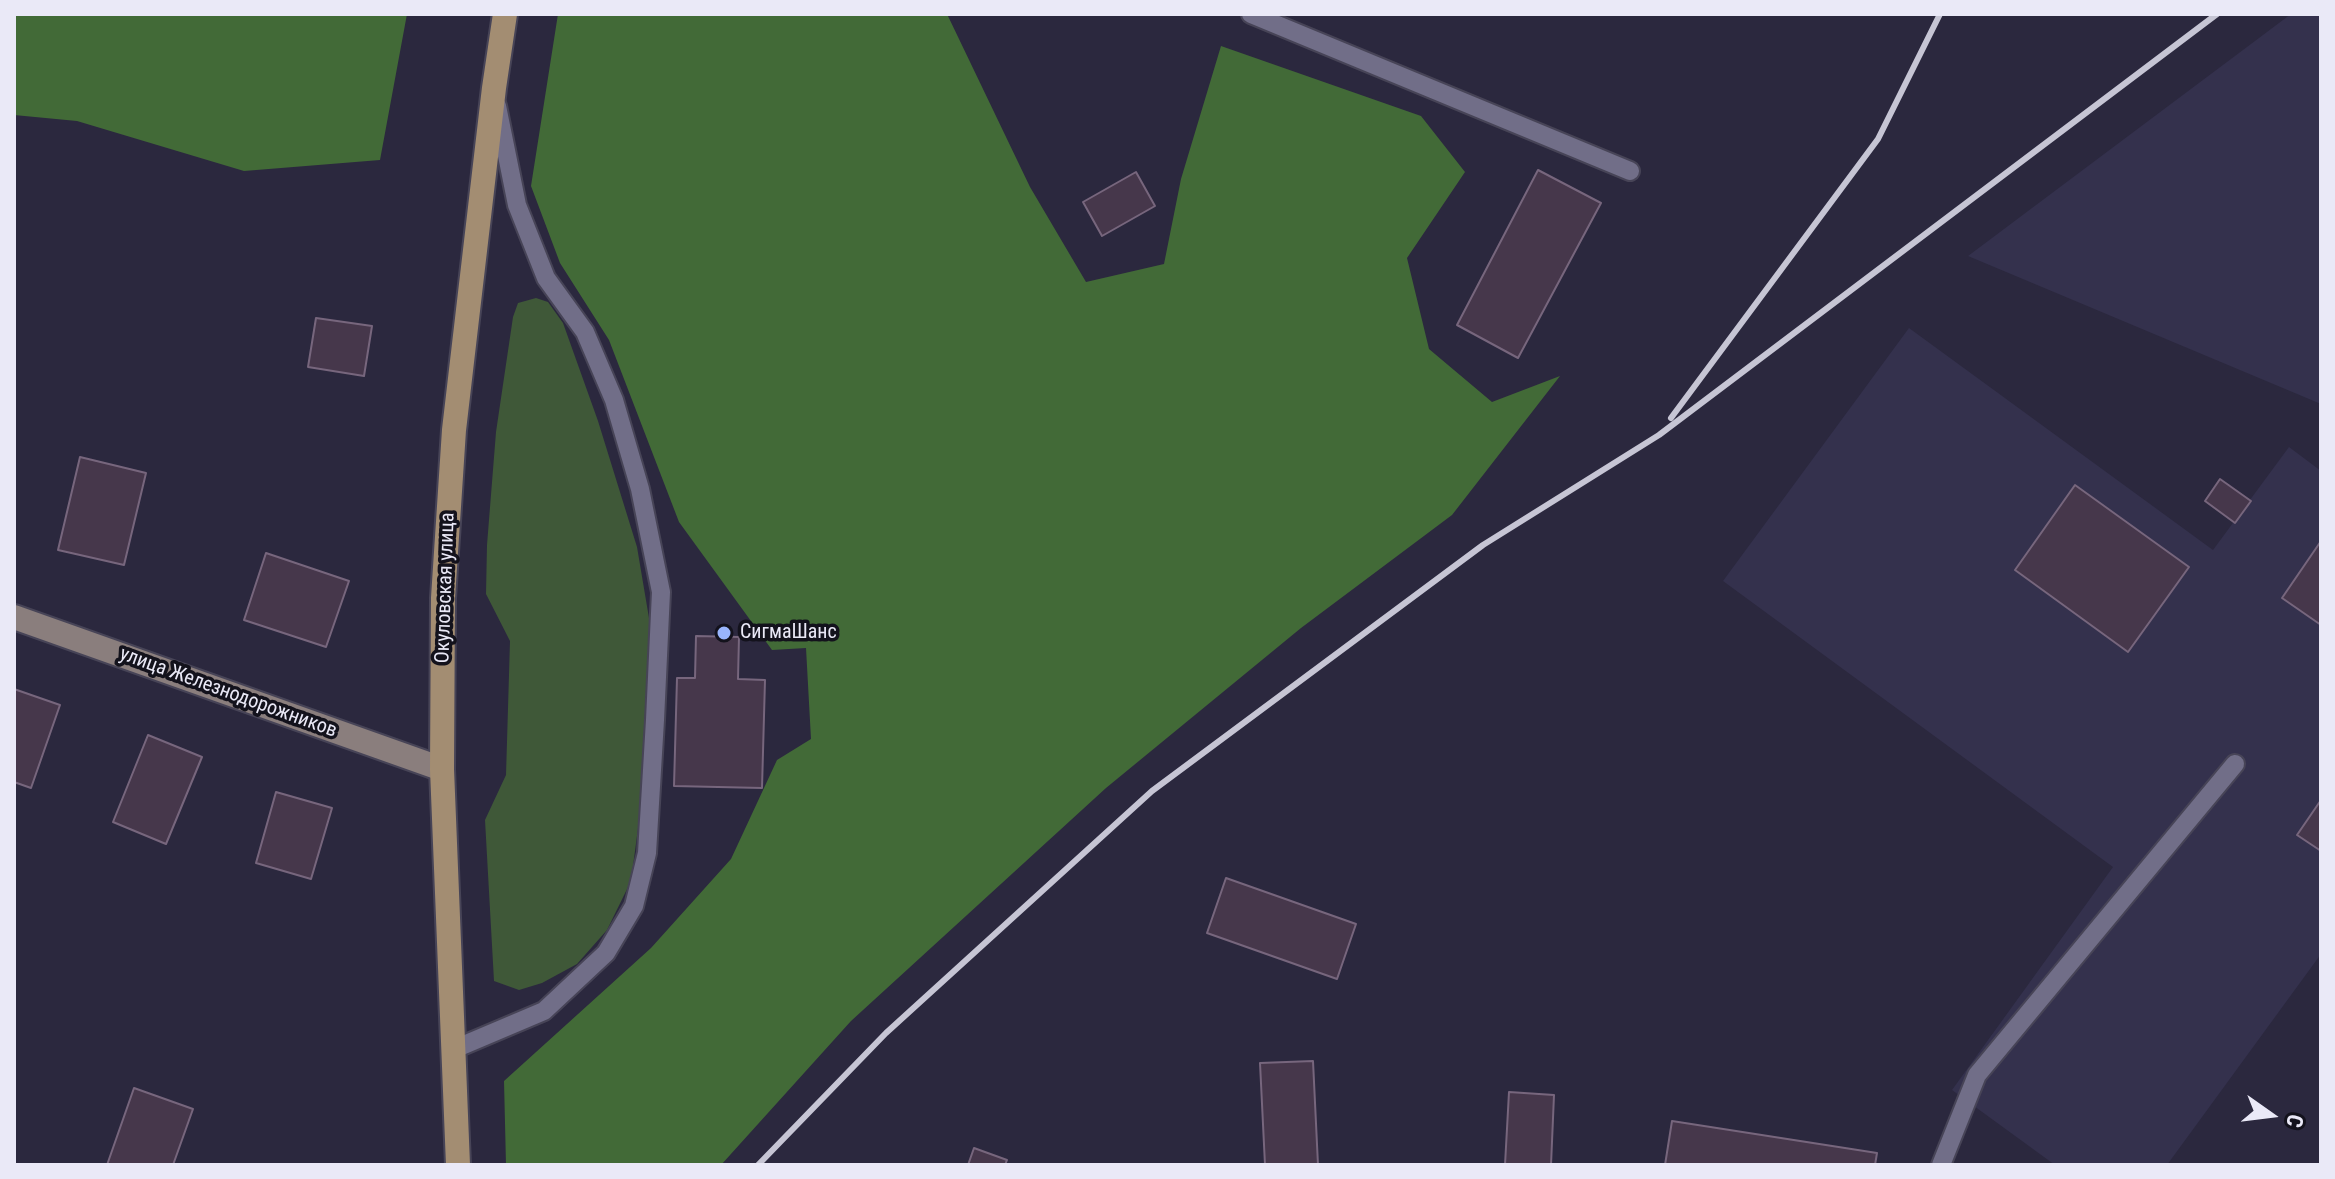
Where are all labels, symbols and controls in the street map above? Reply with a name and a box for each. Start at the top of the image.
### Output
street label: Окуловская улица [431,512,461,664]
place label: СигмаШанс [740,621,837,645]
marker: СигмаШанс [715,624,733,642]
street label: улица Железнодорожников [116,642,340,744]
north arrow [2231,1075,2311,1155]
text: С [2281,1112,2308,1130]

